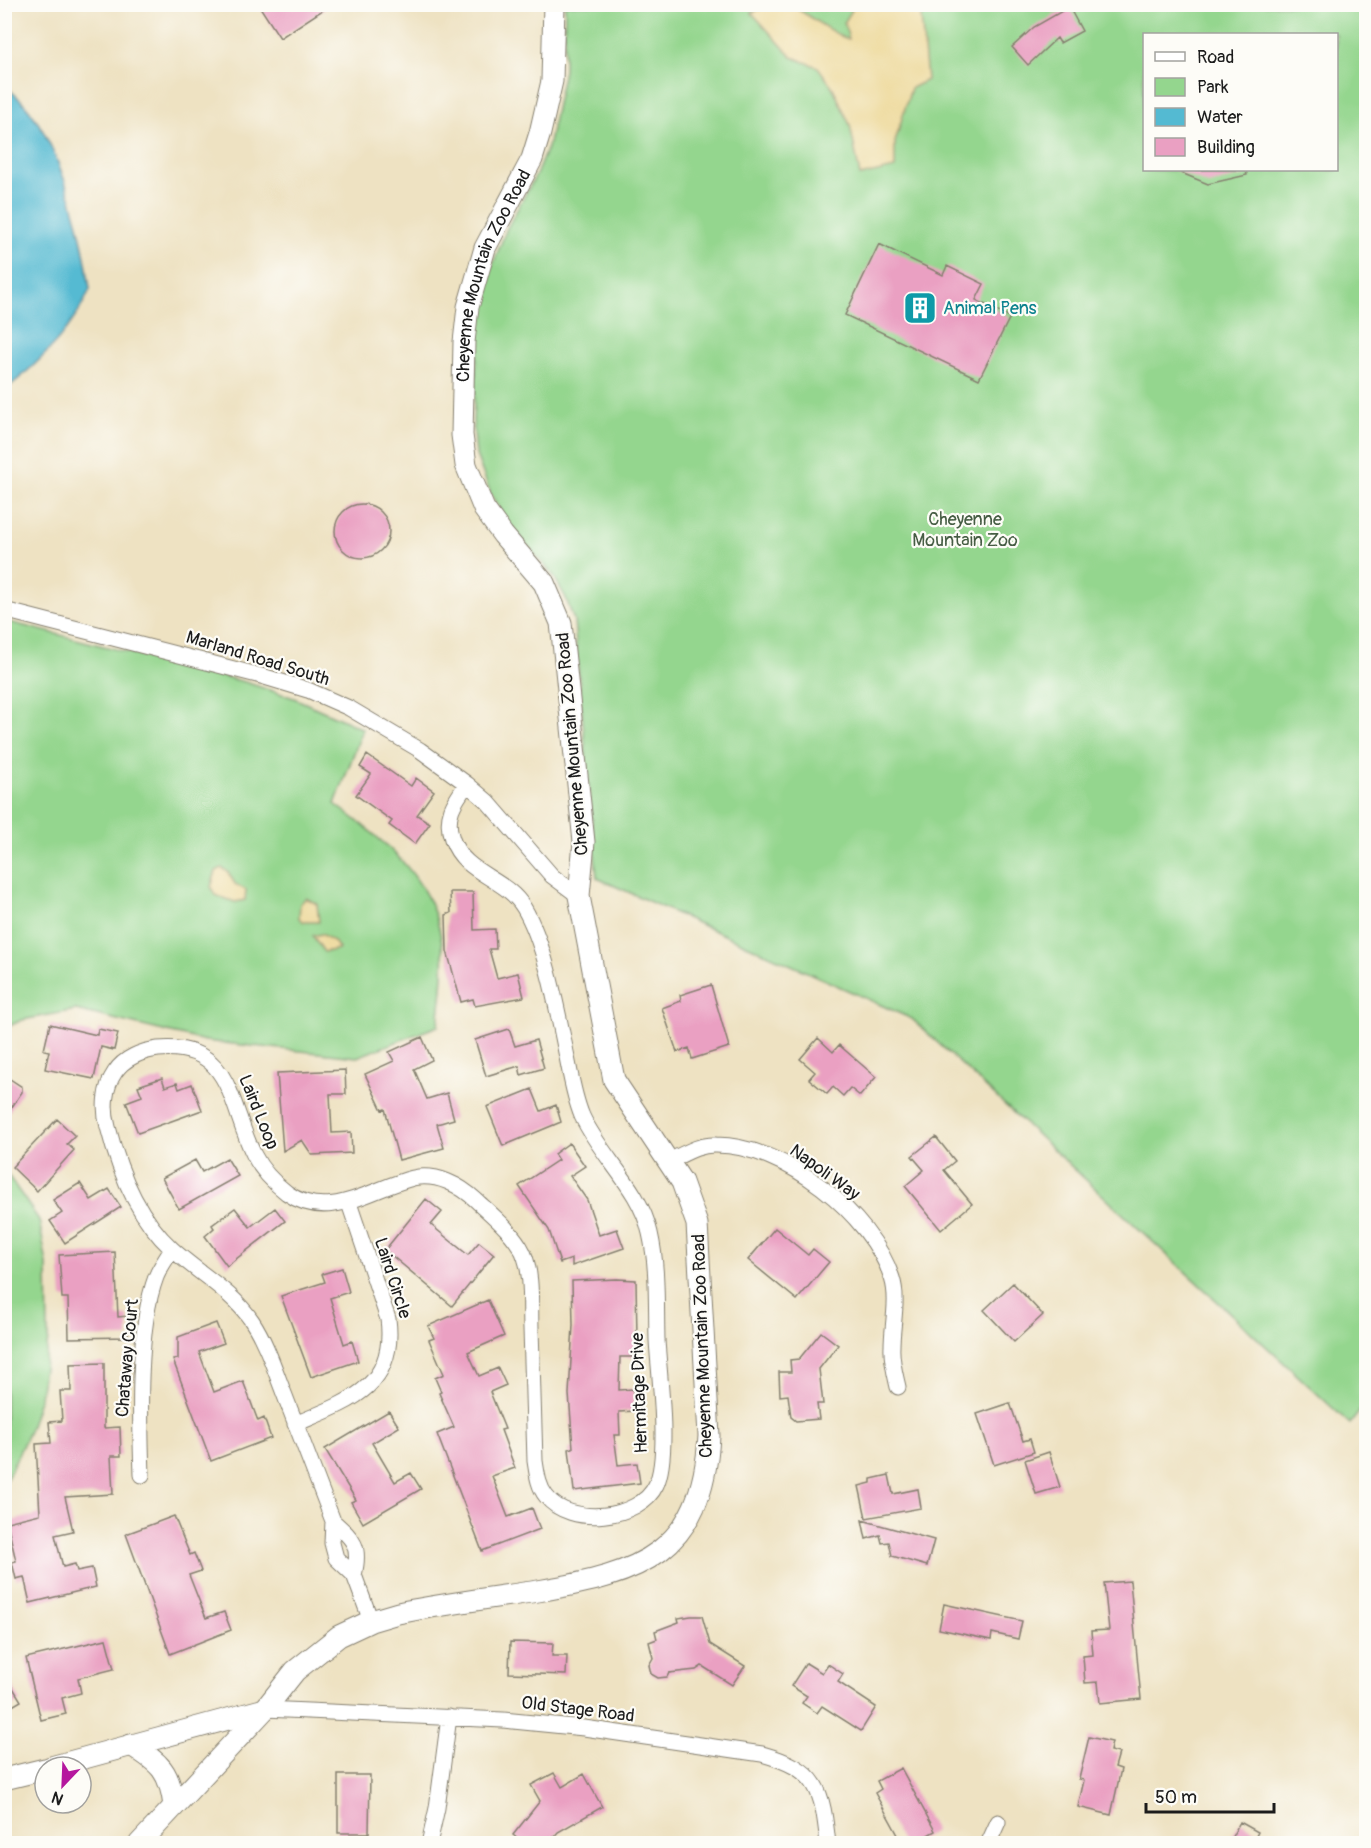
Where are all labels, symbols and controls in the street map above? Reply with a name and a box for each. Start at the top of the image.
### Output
legend [1143,33,1338,171]
text: Road [1197,46,1234,69]
text: Park [1197,76,1229,99]
text: Water [1197,106,1243,129]
text: Building [1197,136,1255,159]
street label: Cheyenne Mountain Zoo Road [452,165,537,382]
building icon: Animal Pens [902,290,938,326]
place label: Animal Pens [943,297,1037,320]
park label: Cheyenne Mountain Zoo [912,508,1018,552]
street label: Marland Road South [183,626,332,691]
street label: Cheyenne Mountain Zoo Road [551,631,594,857]
street label: Laird Loop [233,1071,284,1153]
street label: Napoli Way [785,1139,865,1206]
street label: Cheyenne Mountain Zoo Road [687,1234,718,1458]
street label: Laird Circle [369,1235,416,1322]
street label: Chataway Court [111,1297,144,1418]
street label: Hermitage Drive [626,1332,653,1454]
street label: Old Stage Road [520,1691,636,1728]
north arrow [33,1755,93,1815]
scale bar [1146,1776,1274,1814]
text: N [48,1786,66,1809]
text: 50 m [1155,1786,1197,1809]

